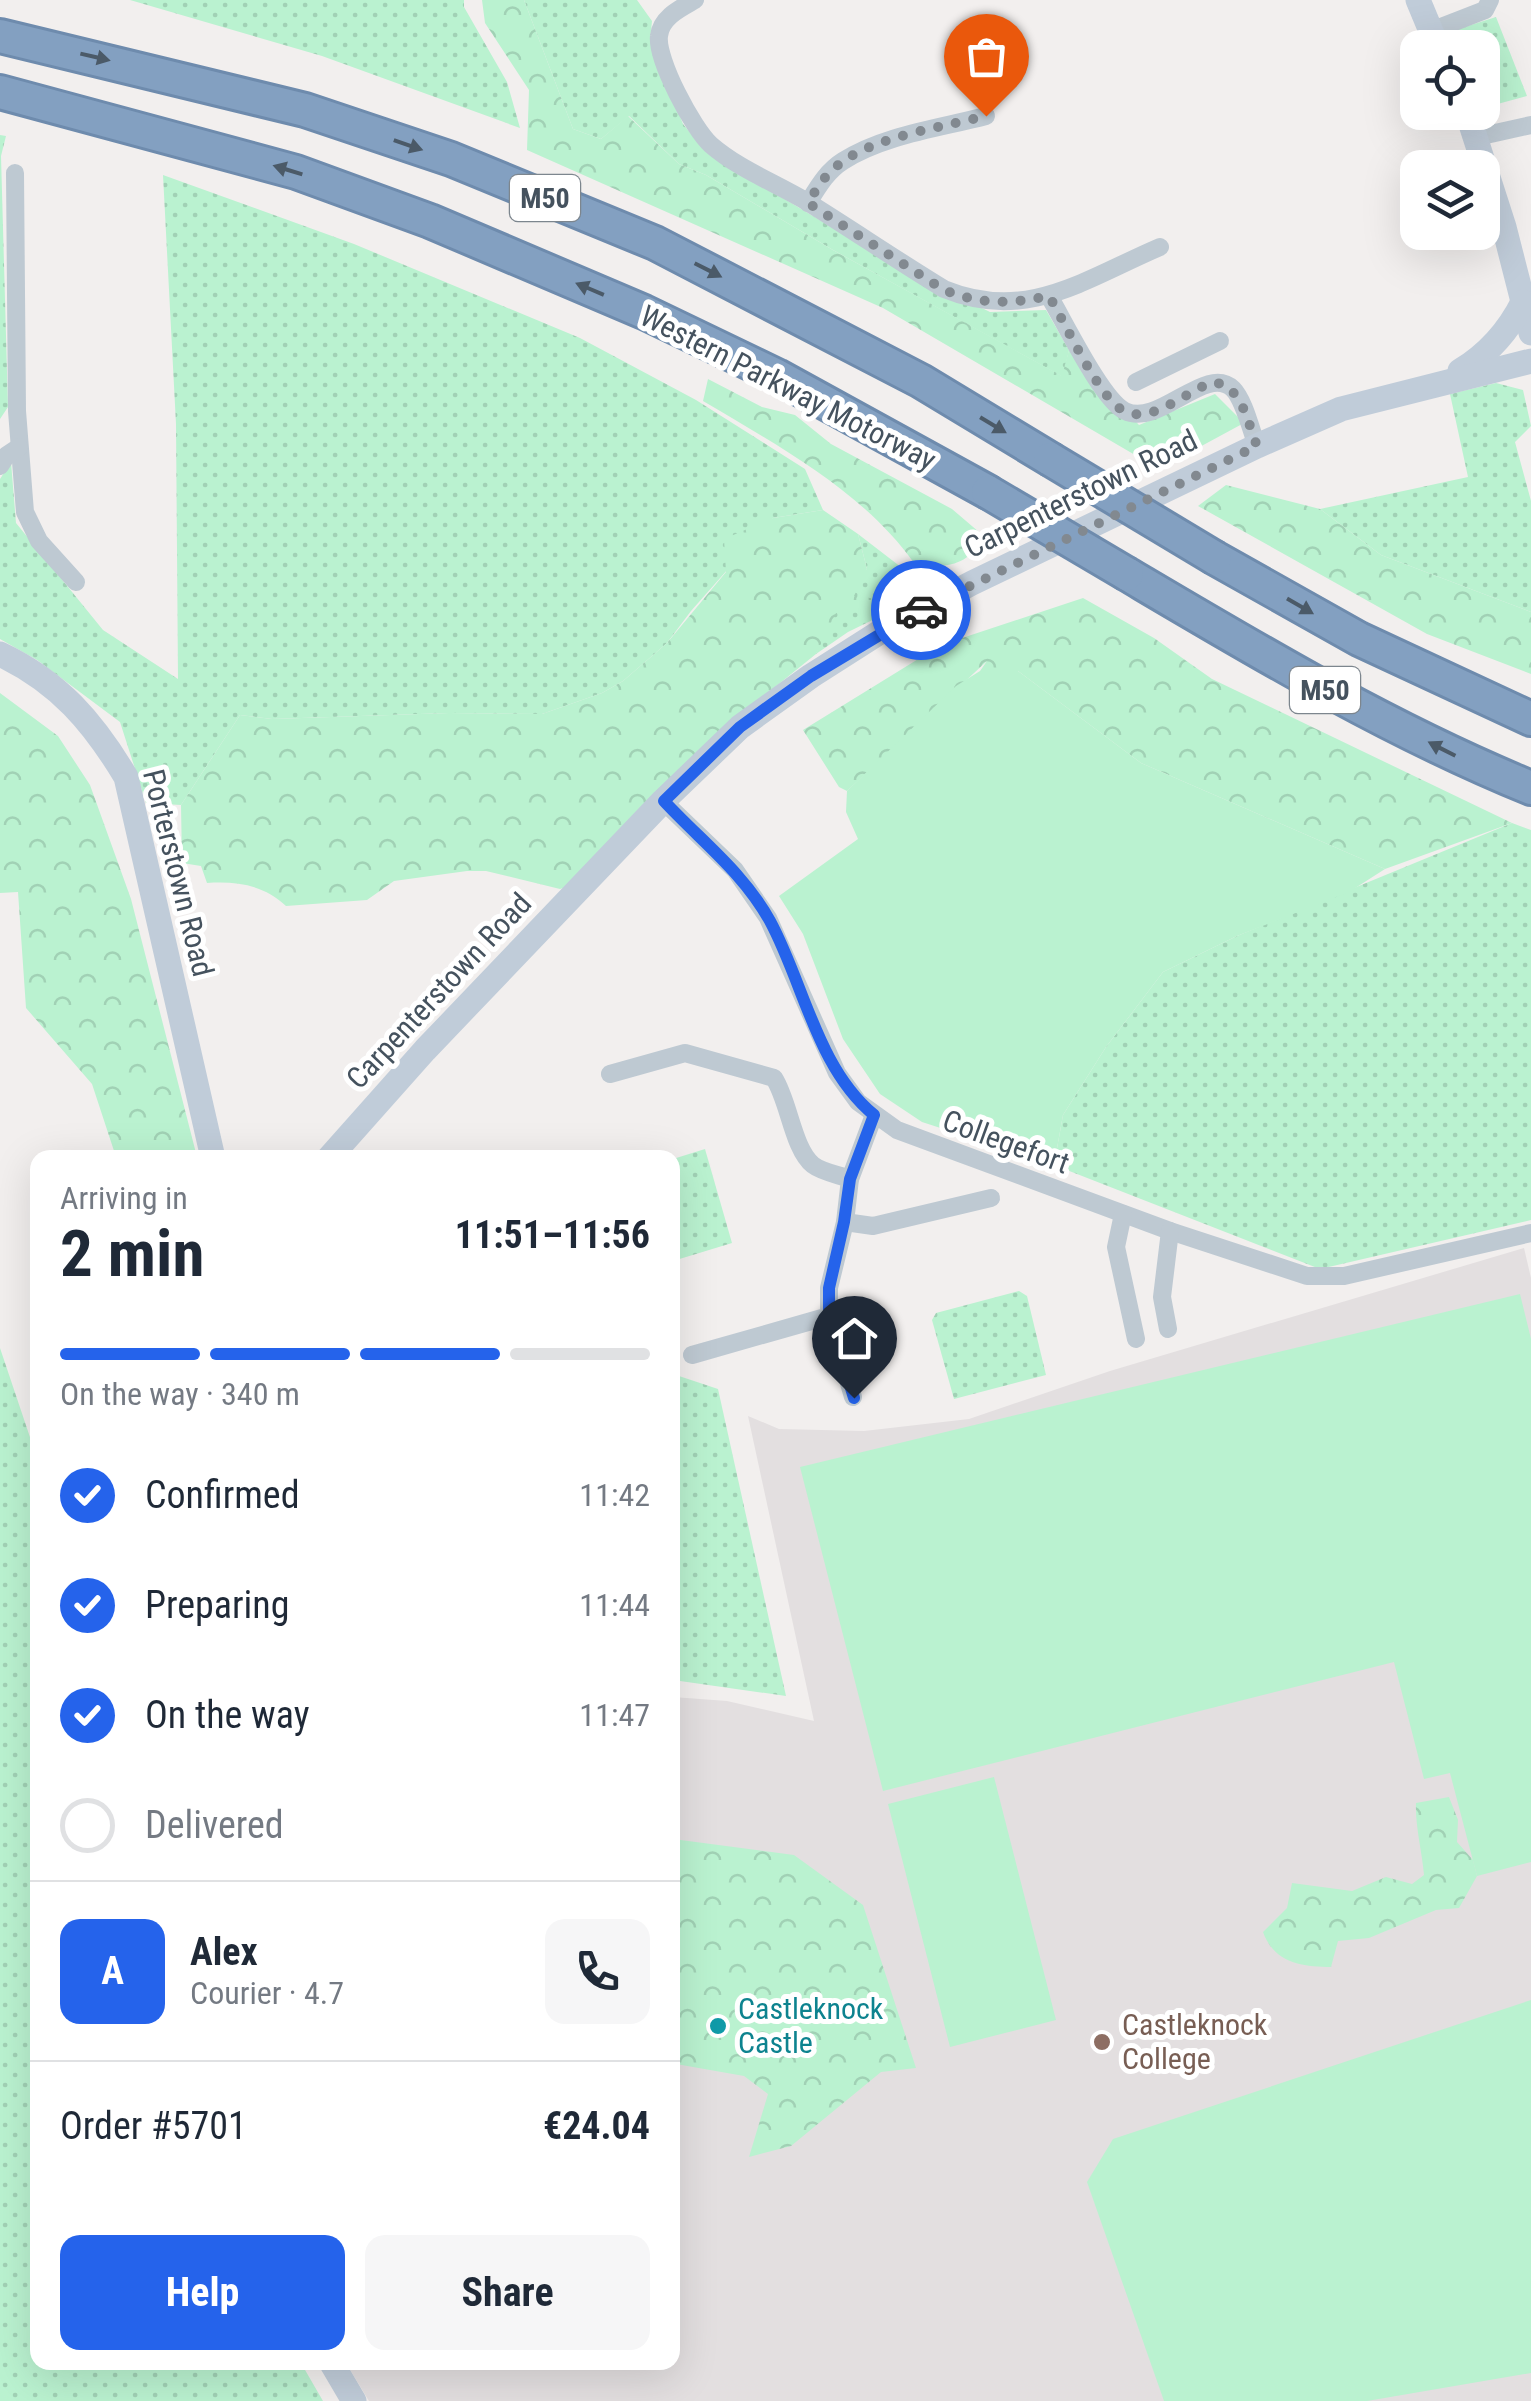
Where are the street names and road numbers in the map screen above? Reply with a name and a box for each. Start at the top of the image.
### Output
road number: M50 [510,175,580,221]
street label: Western Parkway Motorway [635,298,942,477]
street label: Carpenterstown Road [959,422,1203,565]
road number: M50 [1290,667,1360,713]
street label: Porterstown Road [136,766,221,980]
street label: Carpenterstown Road [339,886,538,1096]
street label: Collegefort [938,1103,1074,1181]

